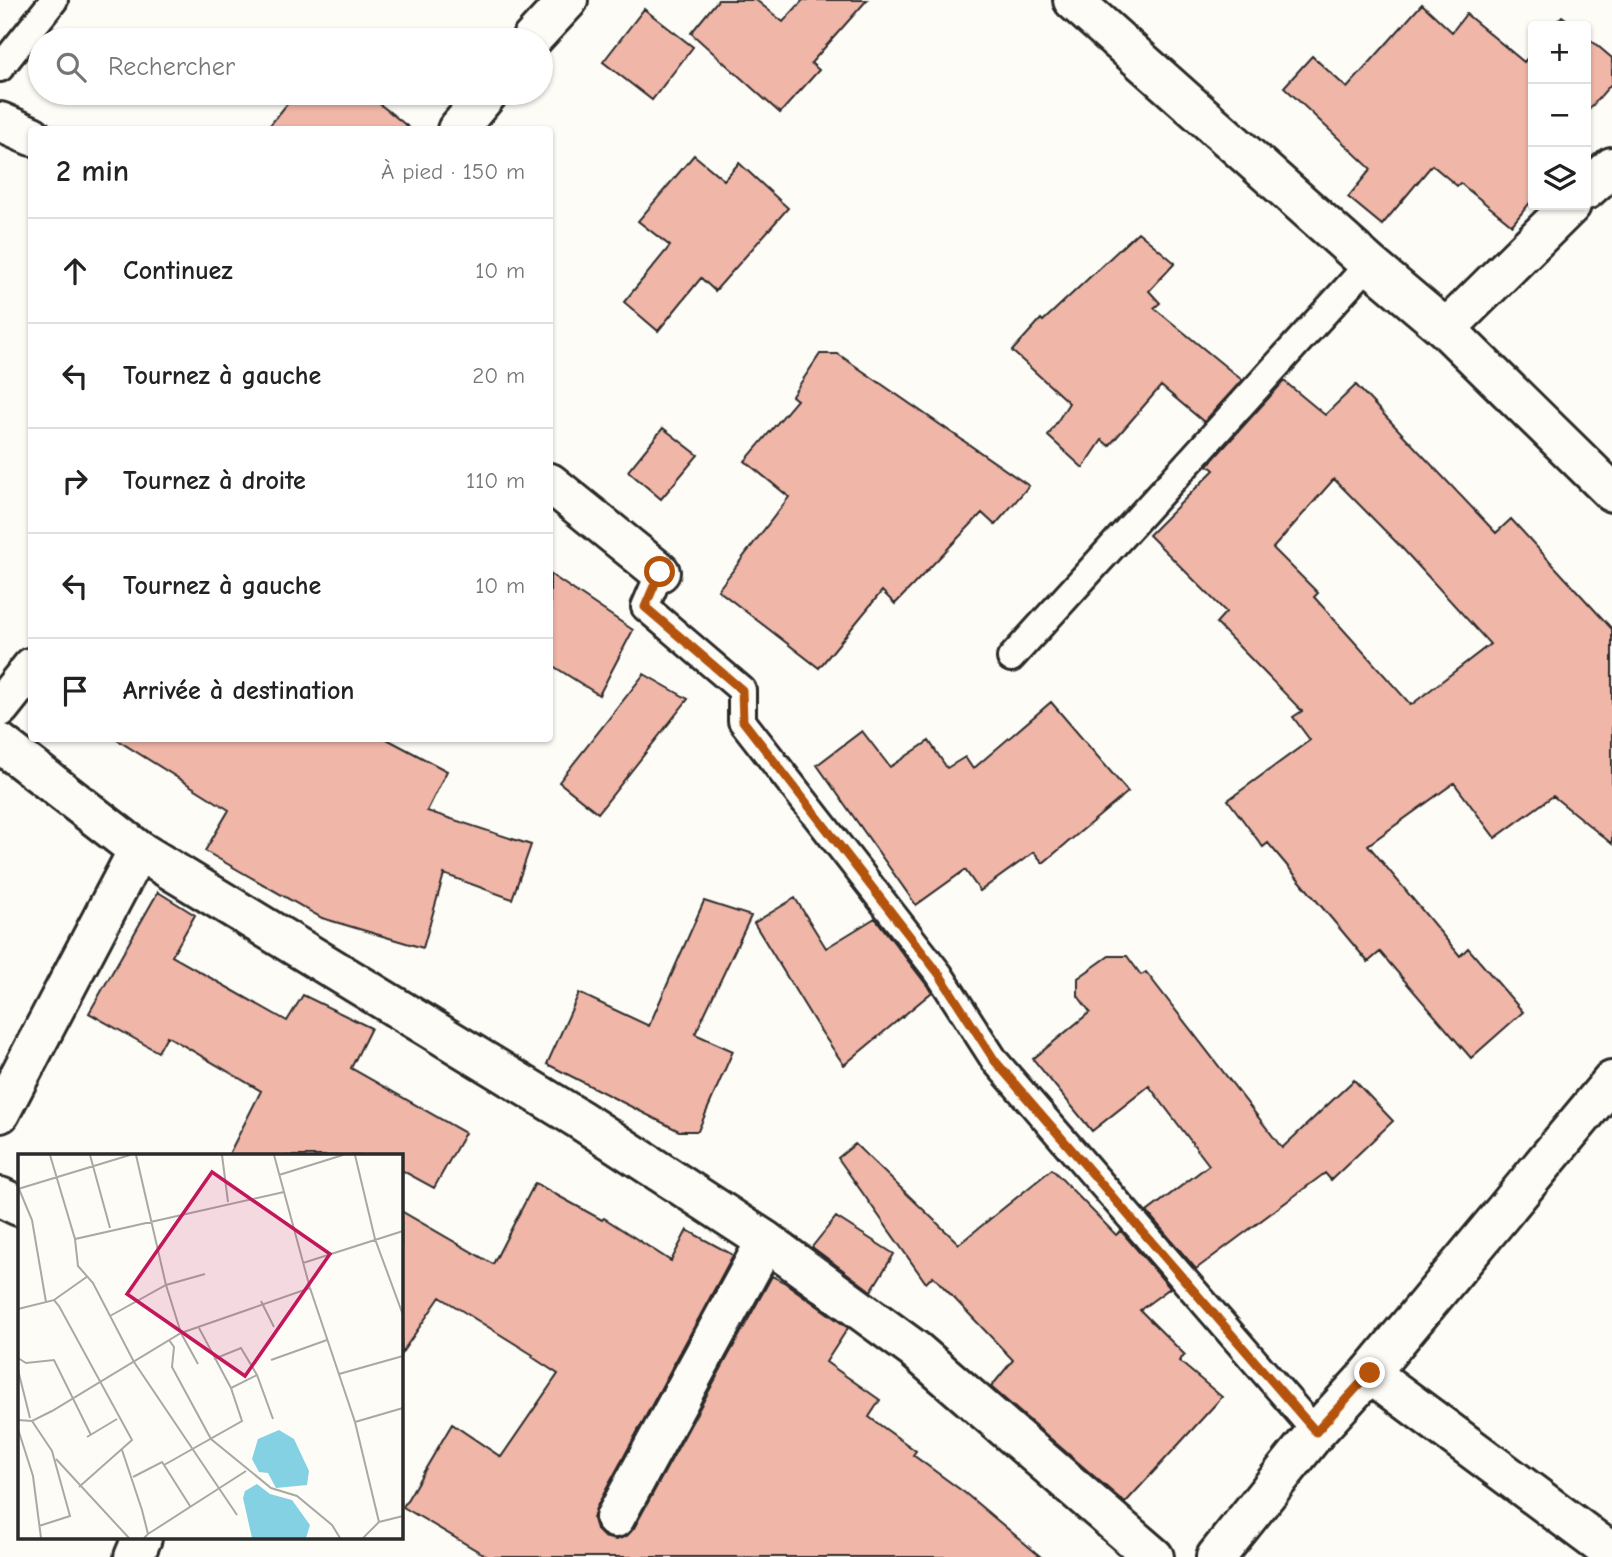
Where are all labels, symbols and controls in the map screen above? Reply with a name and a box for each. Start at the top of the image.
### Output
map controls [1528,21,1591,210]
button: + [1528,21,1591,84]
search box [28,28,553,105]
icon: search [52,48,90,86]
text: Rechercher [108,52,235,82]
button: − [1528,84,1591,147]
button: layers [1528,147,1591,210]
text: 2 min [56,154,129,189]
text: À pied · 150 m [381,158,525,185]
icon: ahead [56,252,94,290]
text: Continuez [123,256,233,286]
text: 10 m [475,257,525,284]
icon: left [56,357,94,395]
text: Tournez à gauche [123,361,321,391]
text: 20 m [472,362,525,389]
icon: right [56,462,94,500]
text: Tournez à droite [123,466,306,496]
text: 110 m [466,467,525,494]
route start [644,556,675,587]
icon: left [56,567,94,605]
text: Tournez à gauche [123,571,321,601]
text: 10 m [475,572,525,599]
icon: arrive [56,672,94,710]
text: Arrivée à destination [123,676,354,706]
inset map [18,1154,402,1540]
route end [1354,1357,1385,1388]

